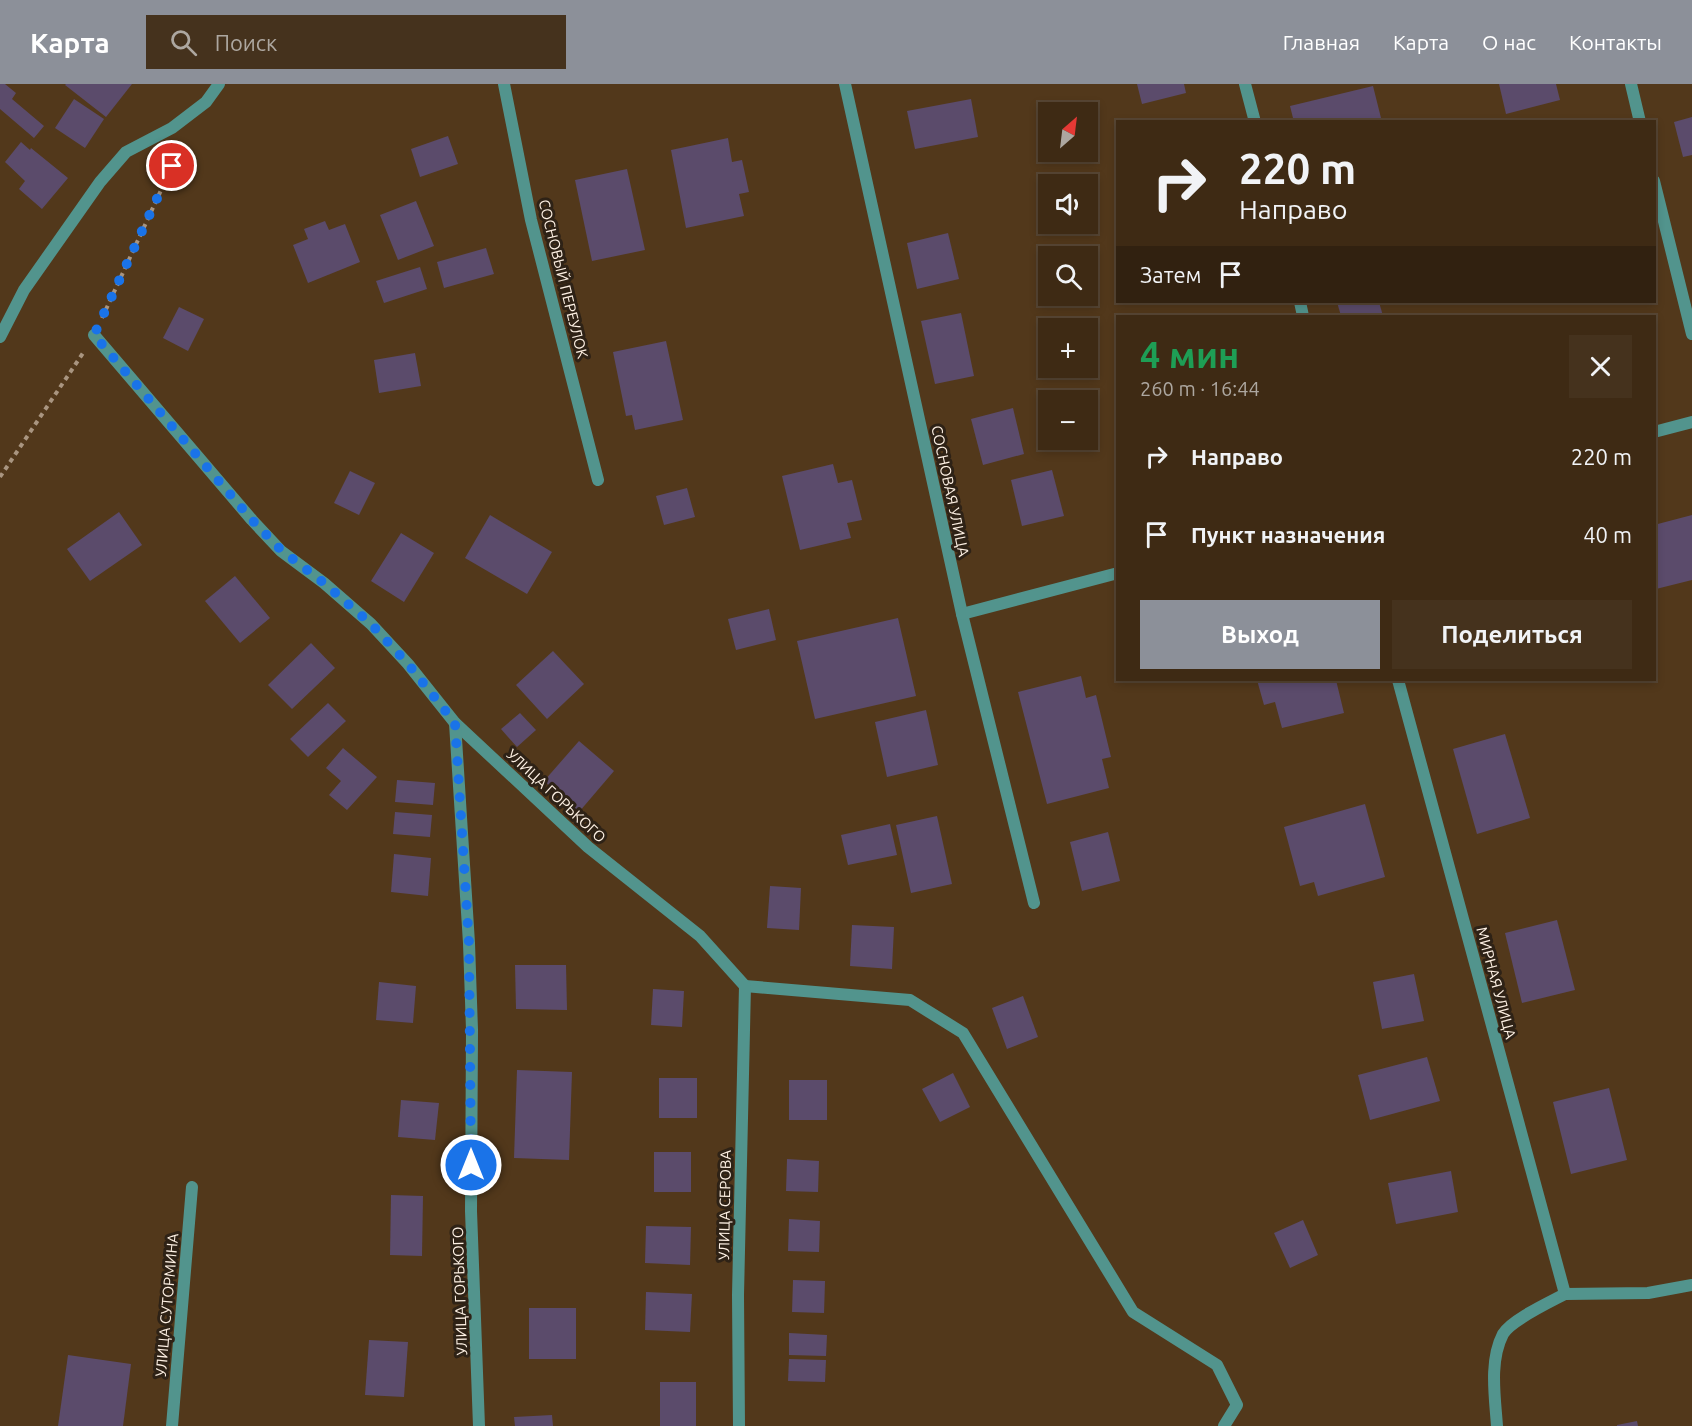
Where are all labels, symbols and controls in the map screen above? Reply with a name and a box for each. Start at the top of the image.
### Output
search box [146,15,566,69]
icon: search [167,26,200,59]
text: Карта [30,27,110,58]
text: Поиск [215,30,277,55]
text: Главная [1283,30,1360,54]
text: Карта [1393,30,1449,54]
text: О нас [1482,30,1536,54]
text: Контакты [1569,30,1662,54]
north arrow [1038,102,1098,162]
map controls [1038,102,1098,450]
pin [146,140,197,191]
icon: right [1140,144,1218,222]
text: 220 m [1239,145,1356,192]
icon: arrive [155,149,188,182]
button: sound [1038,174,1098,234]
text: Направо [1239,194,1348,224]
street label: СОСНОВЫЙ ПЕРЕУЛОК [535,198,591,360]
button: search [1038,246,1098,306]
icon: arrive [1214,258,1247,291]
text: Затем [1140,262,1202,287]
button: + [1038,318,1098,378]
text: 4 мин [1140,334,1239,375]
button: close [1569,335,1632,398]
text: 260 m · 16:44 [1140,377,1260,400]
button: − [1038,390,1098,450]
street label: СОСНОВАЯ УЛИЦА [928,424,973,558]
icon: right [1140,440,1173,473]
text: Направо [1191,444,1283,469]
text: 220 m [1571,444,1632,469]
icon: arrive [1140,518,1173,551]
text: Пункт назначения [1191,522,1385,547]
text: 40 m [1583,522,1632,547]
button: Выход [1140,600,1380,669]
button: Поделиться [1392,600,1632,669]
street label: УЛИЦА ГОРЬКОГО [503,745,609,846]
street label: МИРНАЯ УЛИЦА [1473,925,1520,1041]
position arrow [439,1133,503,1197]
street label: УЛИЦА СЕРОВА [715,1149,734,1260]
street label: УЛИЦА ГОРЬКОГО [449,1226,470,1356]
street label: УЛИЦА СУТОРМИНА [152,1232,181,1377]

